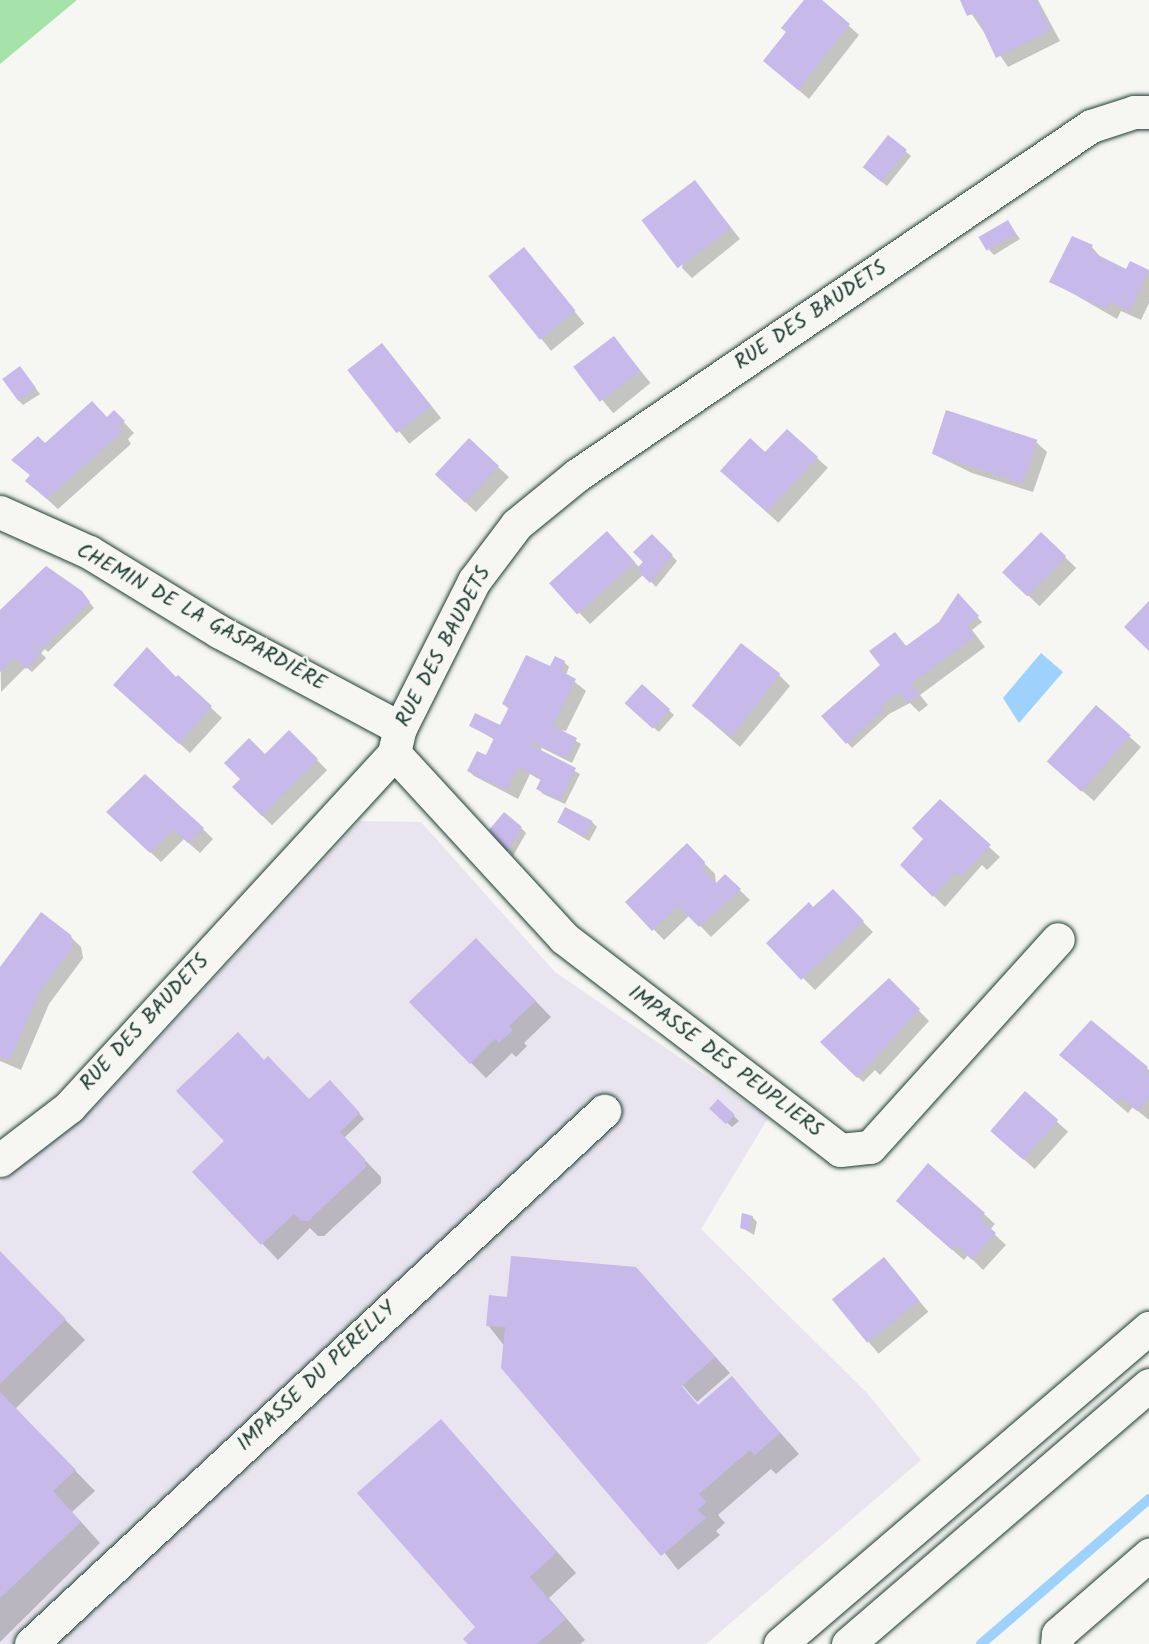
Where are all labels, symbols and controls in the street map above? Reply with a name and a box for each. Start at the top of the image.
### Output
street label: RUE DES BAUDETS [730,256,892,376]
street label: CHEMIN DE LA GASPARDIÈRE [72,539,330,697]
street label: RUE DES BAUDETS [391,563,497,731]
street label: RUE DES BAUDETS [75,949,215,1097]
street label: IMPASSE DES PEUPLIERS [623,981,827,1143]
street label: IMPASSE DU PERELLY [232,1297,402,1457]

